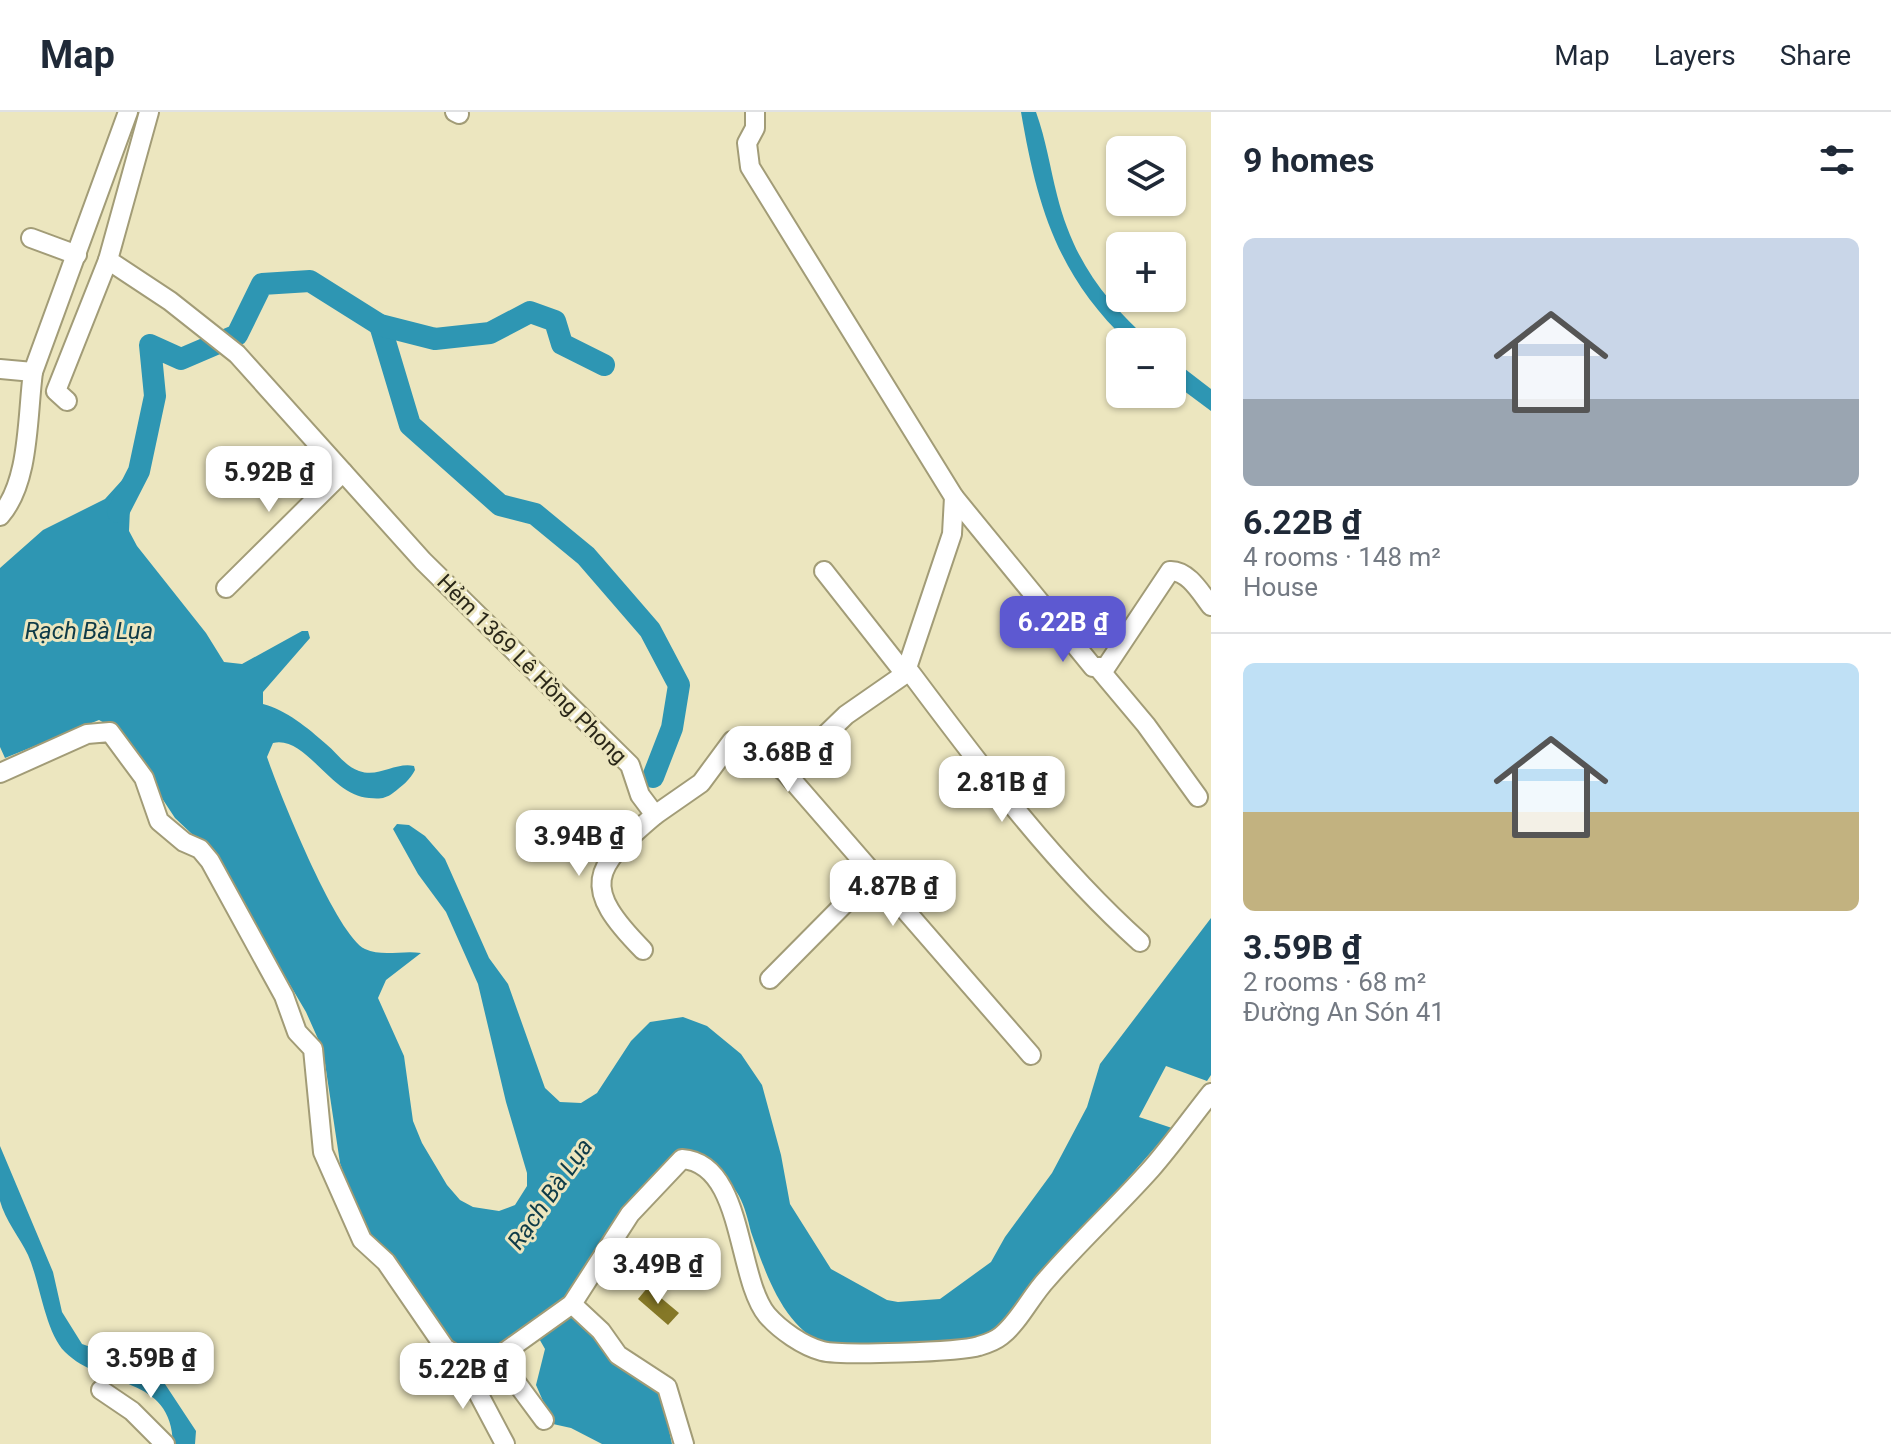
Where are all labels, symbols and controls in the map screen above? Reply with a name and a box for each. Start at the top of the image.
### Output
text: Map [40,33,115,77]
text: Map [1554,39,1610,72]
text: Layers [1654,39,1736,72]
text: Share [1780,39,1851,72]
map controls [1106,136,1186,408]
button: layers [1106,136,1186,216]
icon: filters [1815,138,1859,182]
text: 9 homes [1243,140,1374,180]
button: + [1106,232,1186,312]
icon: home [1479,290,1623,434]
button: − [1106,328,1186,408]
pin: 5.92B ₫ [195,446,343,514]
text: 5.92B ₫ [224,457,314,487]
text: 6.22B ₫ [1243,502,1361,542]
text: 4 rooms · 148 m² [1243,542,1441,572]
street label: Hẻm 1369 Lê Hồng Phong [432,569,632,769]
text: House [1243,572,1318,602]
pin: 6.22B ₫ [989,596,1137,664]
text: 6.22B ₫ [1018,607,1108,637]
water label: Rạch Bà Lụa [25,617,153,645]
icon: home [1479,715,1623,859]
pin: 3.68B ₫ [714,726,862,794]
text: 3.68B ₫ [743,737,833,767]
pin: 2.81B ₫ [928,756,1076,824]
text: 2.81B ₫ [957,767,1047,797]
pin: 3.94B ₫ [505,810,653,878]
text: 3.94B ₫ [534,821,624,851]
pin: 4.87B ₫ [819,860,967,928]
text: 4.87B ₫ [848,871,938,901]
text: 3.59B ₫ [1243,927,1361,967]
text: 2 rooms · 68 m² [1243,967,1426,997]
text: Đường An Són 41 [1243,997,1445,1027]
water label: Rạch Bà Lụa [502,1133,598,1255]
pin: 3.49B ₫ [584,1238,732,1306]
text: 3.49B ₫ [613,1249,703,1279]
pin: 3.59B ₫ [77,1332,225,1400]
text: 3.59B ₫ [106,1343,196,1373]
pin: 5.22B ₫ [389,1343,537,1411]
text: 5.22B ₫ [418,1354,508,1384]

